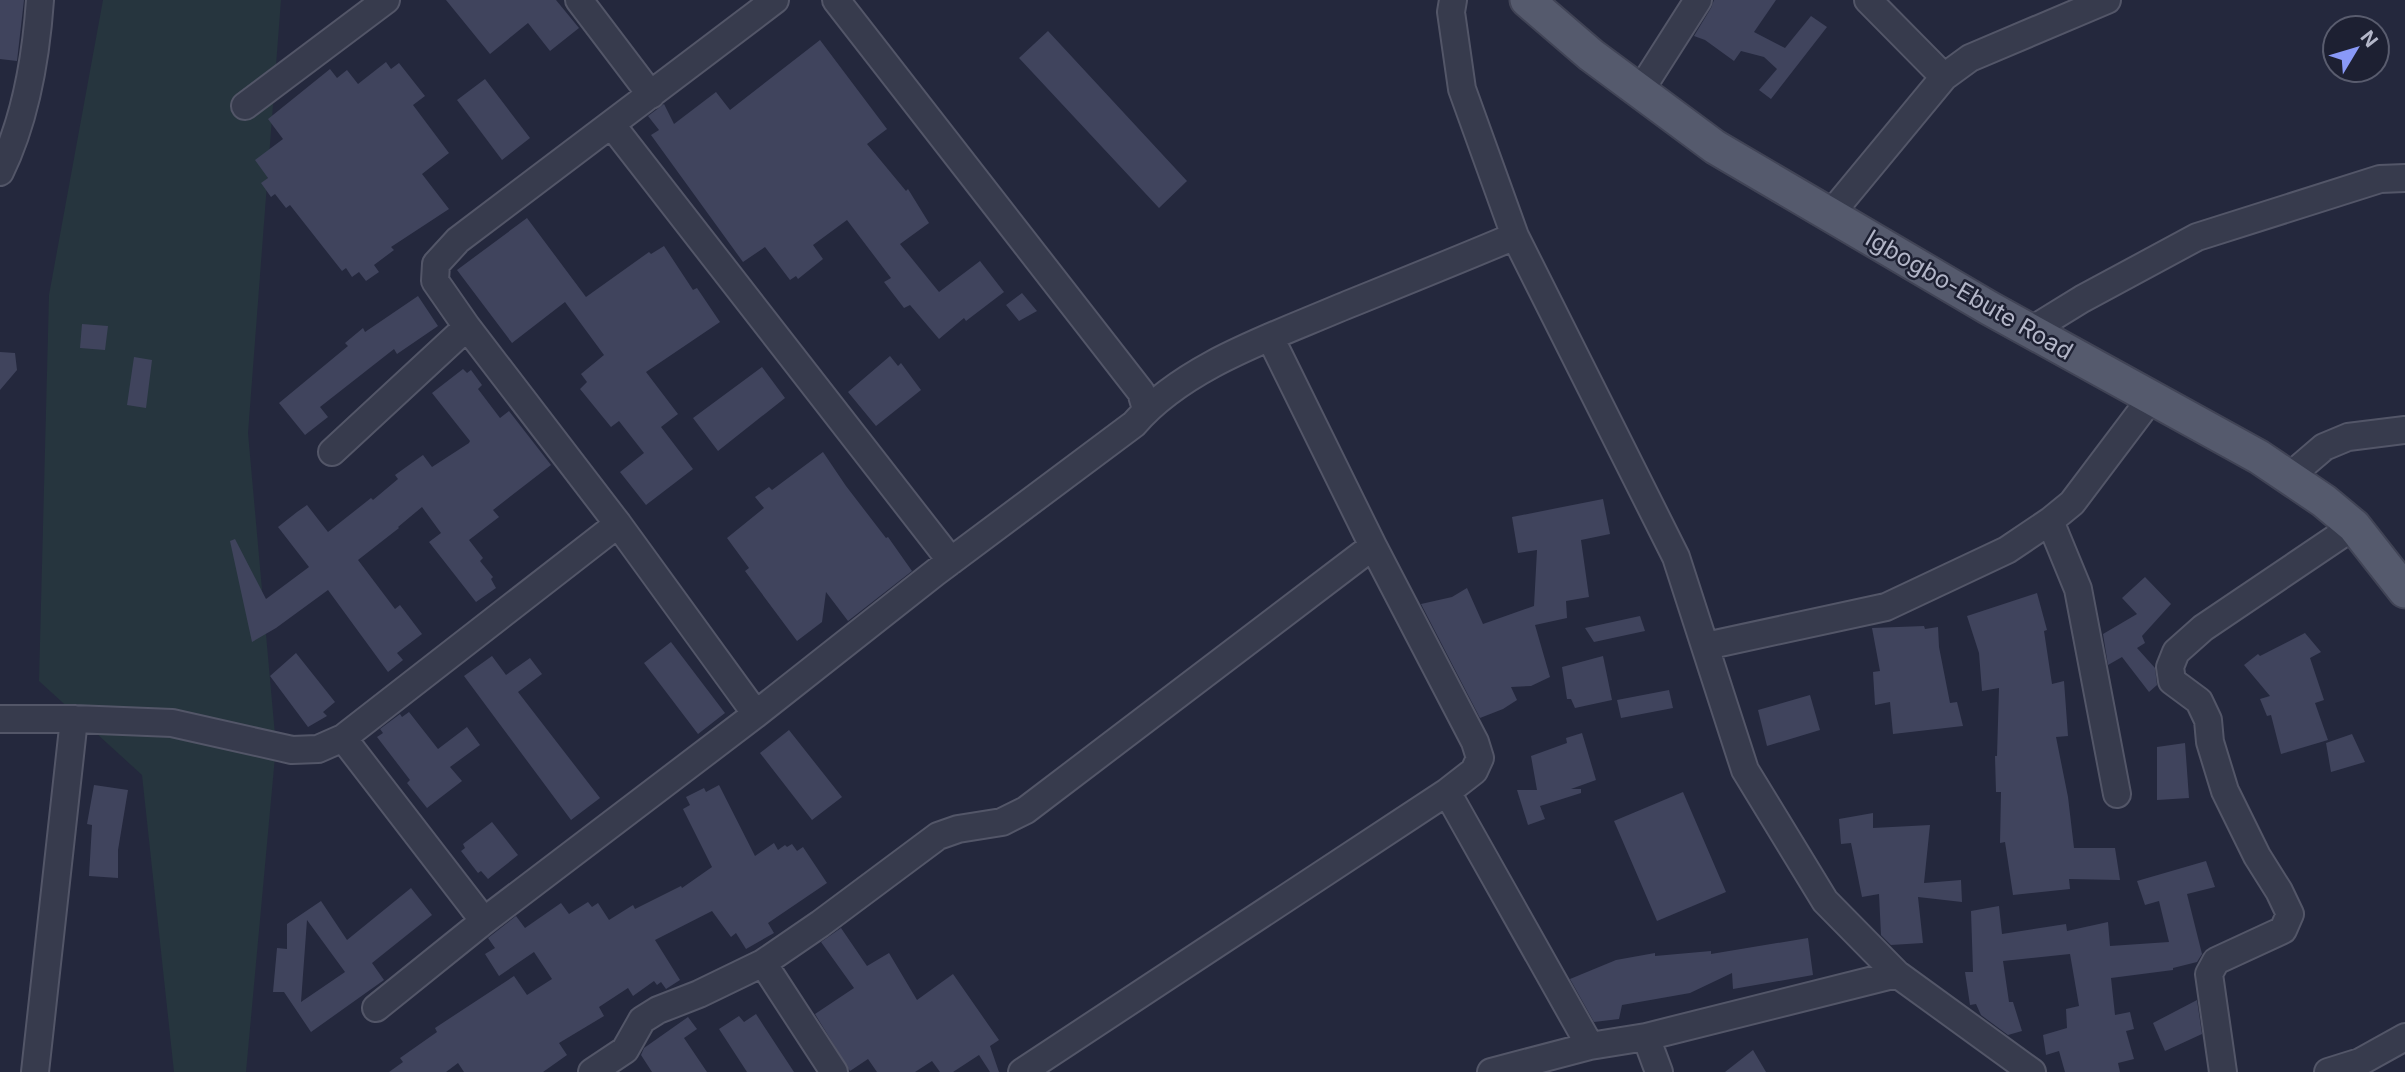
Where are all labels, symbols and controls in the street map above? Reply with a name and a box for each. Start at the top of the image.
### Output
north arrow [2321,14,2391,84]
text: N [2355,26,2383,52]
street label: Igbogbo-Ebute Road [1860,223,2078,366]

